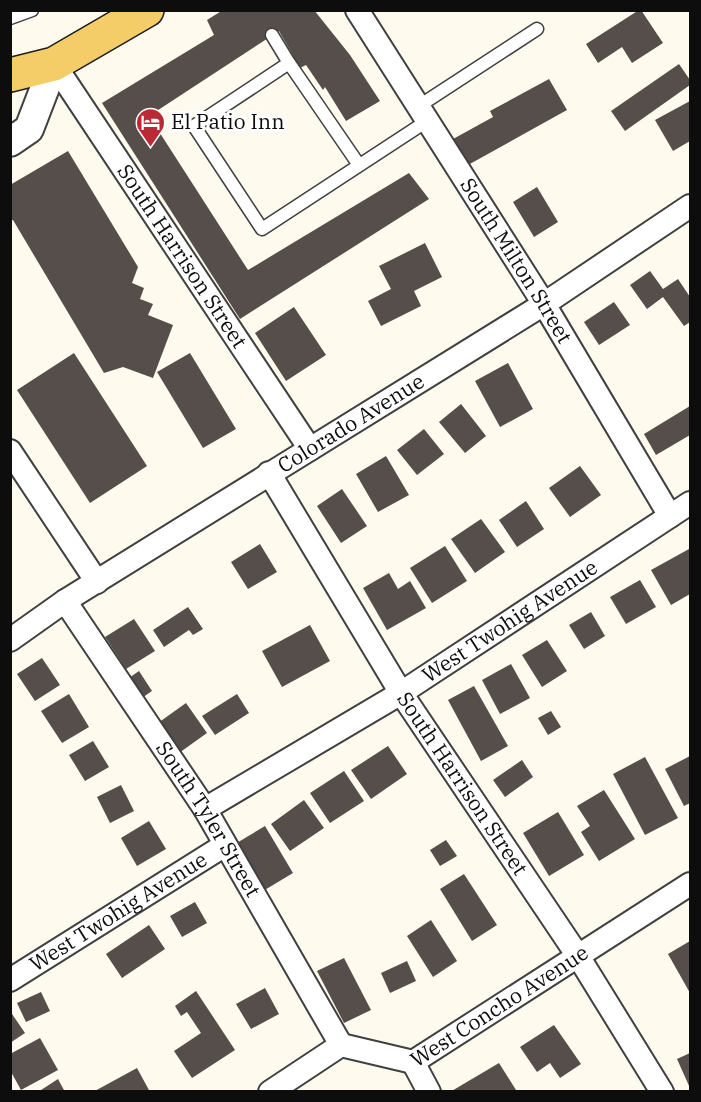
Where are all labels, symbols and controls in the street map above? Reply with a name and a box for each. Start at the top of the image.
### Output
hotel icon: El Patio Inn [134,106,166,148]
place label: El Patio Inn [171,107,285,135]
street label: South Harrison Street [111,158,254,353]
street label: South Milton Street [454,172,579,348]
street label: Colorado Avenue [272,367,429,479]
street label: West Twohig Avenue [416,553,602,689]
street label: South Harrison Street [391,686,535,880]
street label: South Tyler Street [150,735,268,902]
street label: West Twohig Avenue [24,845,212,977]
street label: West Concho Avenue [405,938,593,1073]

